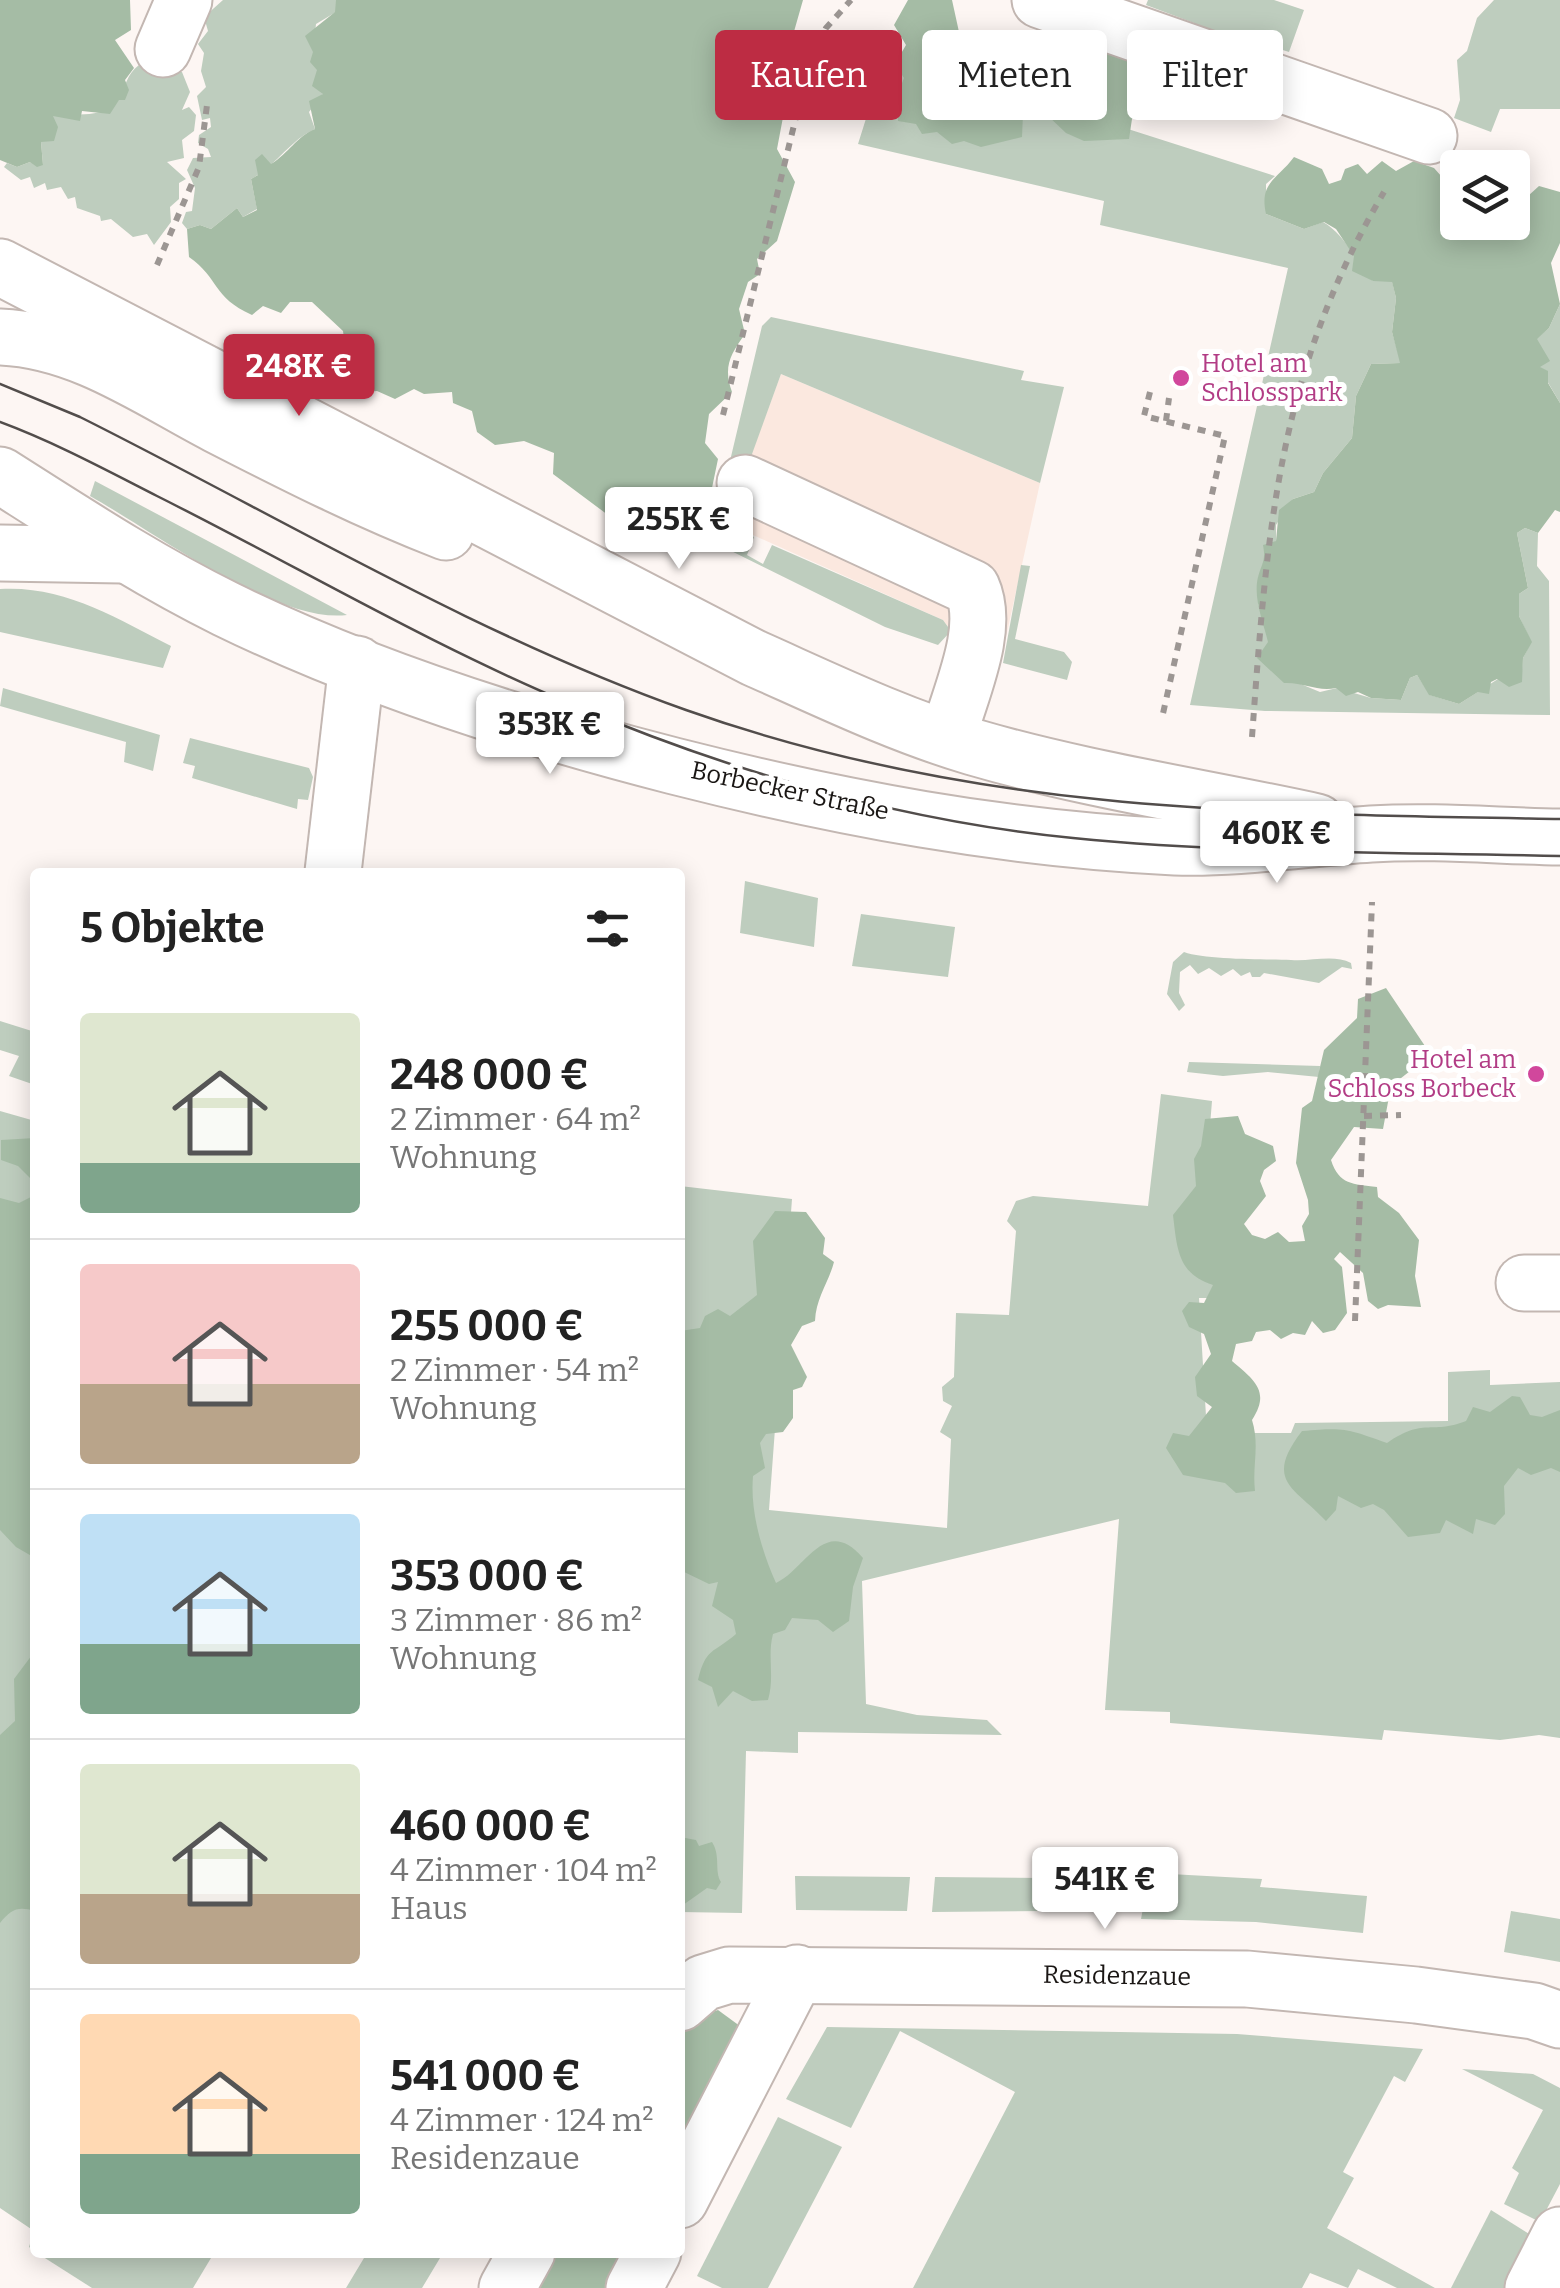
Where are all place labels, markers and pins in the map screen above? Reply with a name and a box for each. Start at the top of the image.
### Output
pin: 248K € [218,334,380,419]
place label: Hotel am Schlosspark [1201,349,1343,408]
marker: Hotel am Schlosspark [1170,367,1192,389]
pin: 255K € [598,487,760,572]
pin: 353K € [469,692,631,777]
pin: 460K € [1196,801,1358,886]
place label: Hotel am Schloss Borbeck [1327,1045,1517,1104]
marker: Hotel am Schloss Borbeck [1525,1063,1547,1085]
pin: 541K € [1024,1847,1186,1932]

